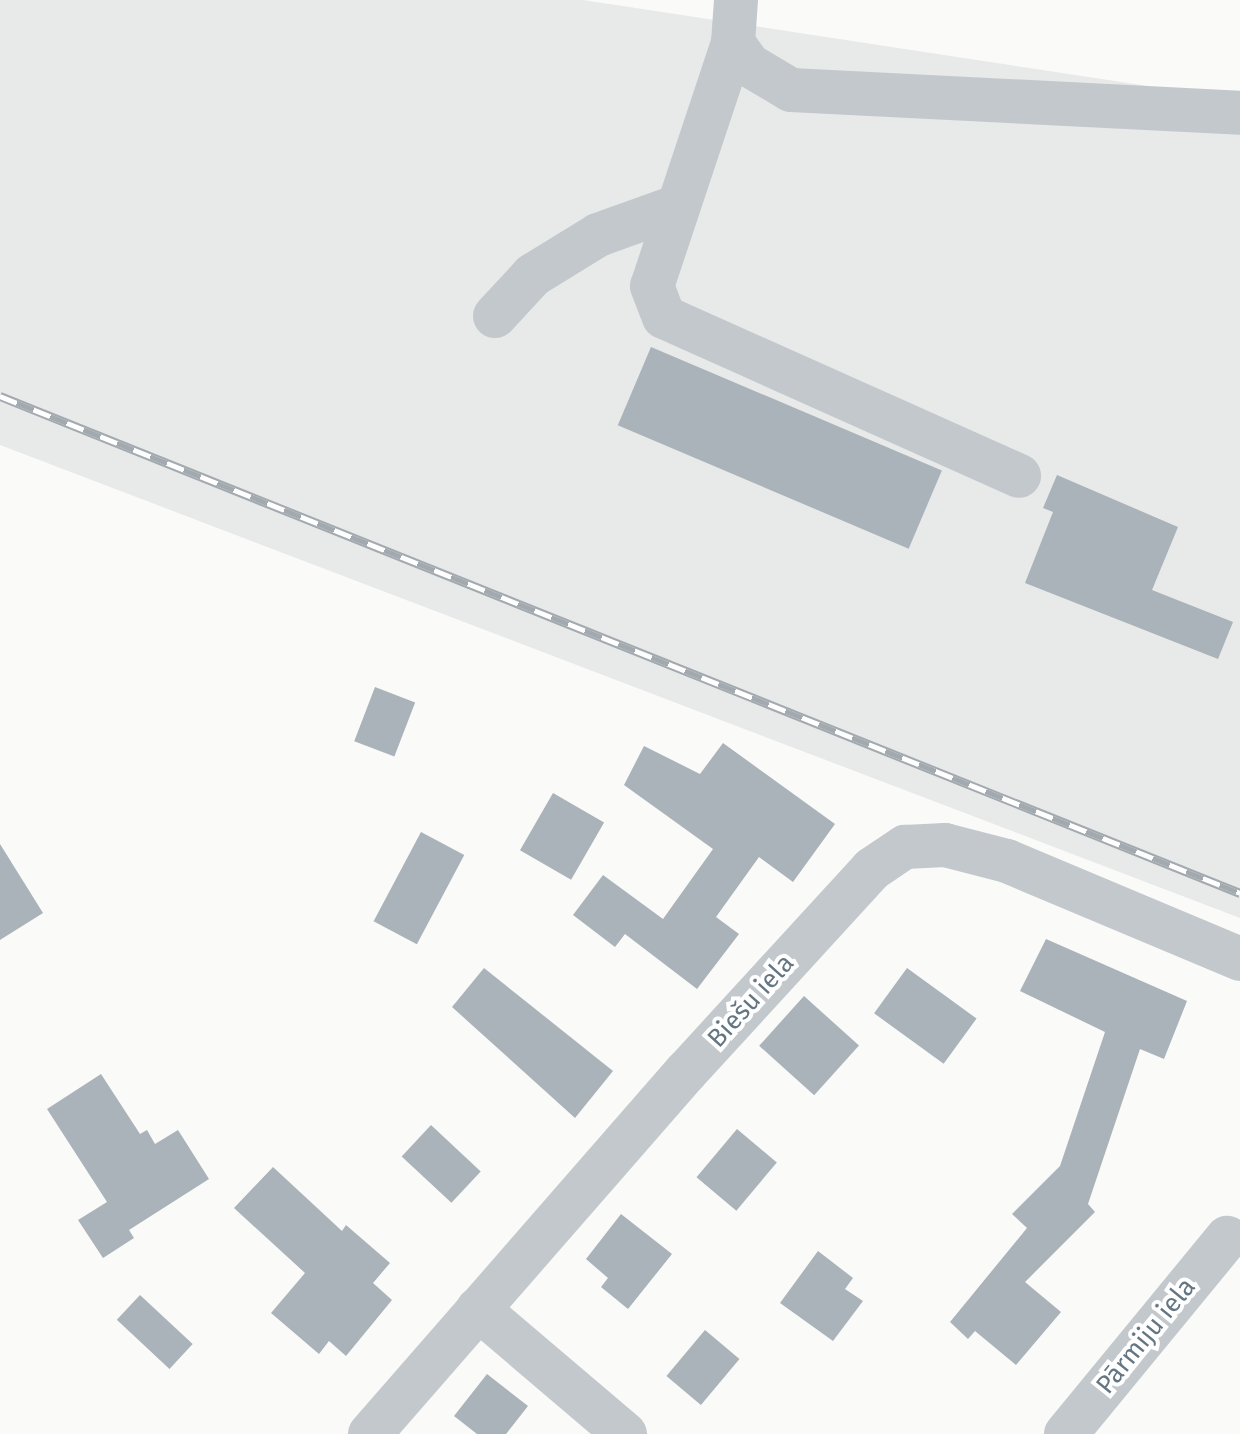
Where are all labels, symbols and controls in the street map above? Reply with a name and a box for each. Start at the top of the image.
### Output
street label: Biešu iela [701,948,801,1054]
street label: Pārmiju iela [1090,1272,1202,1400]

